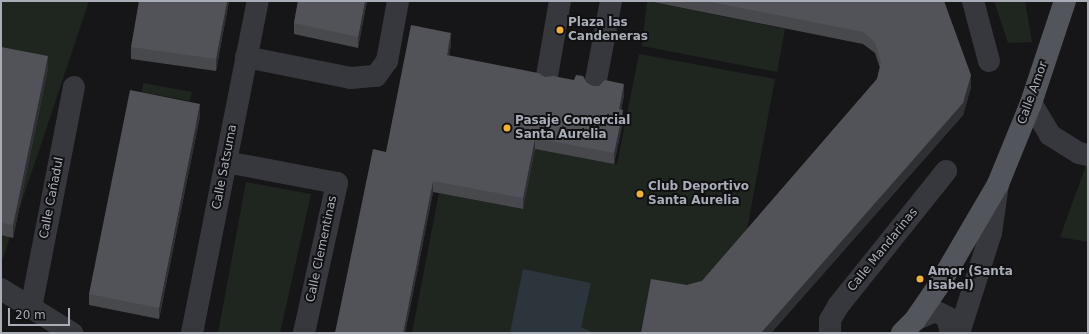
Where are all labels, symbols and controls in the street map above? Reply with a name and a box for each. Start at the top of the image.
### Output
place label: Plaza las Candeneras [568,16,648,44]
marker: Plaza las Candeneras [555,25,565,35]
street label: Calle Amor [1015,60,1051,126]
place label: Pasaje Comercial Santa Aurelia [515,114,630,142]
street label: Calle Satsuma [210,123,240,211]
marker: Pasaje Comercial Santa Aurelia [502,123,512,133]
street label: Calle Cañadul [37,156,67,240]
place label: Club Deportivo Santa Aurelia [648,180,749,208]
marker: Club Deportivo Santa Aurelia [635,189,645,199]
street label: Calle Clementinas [304,194,340,304]
street label: Calle Mandarinas [845,205,921,295]
place label: Amor (Santa Isabel) [928,265,1013,293]
marker: Amor (Santa Isabel) [915,274,925,284]
scale bar [10,300,72,326]
text: 20 m [15,308,46,322]

